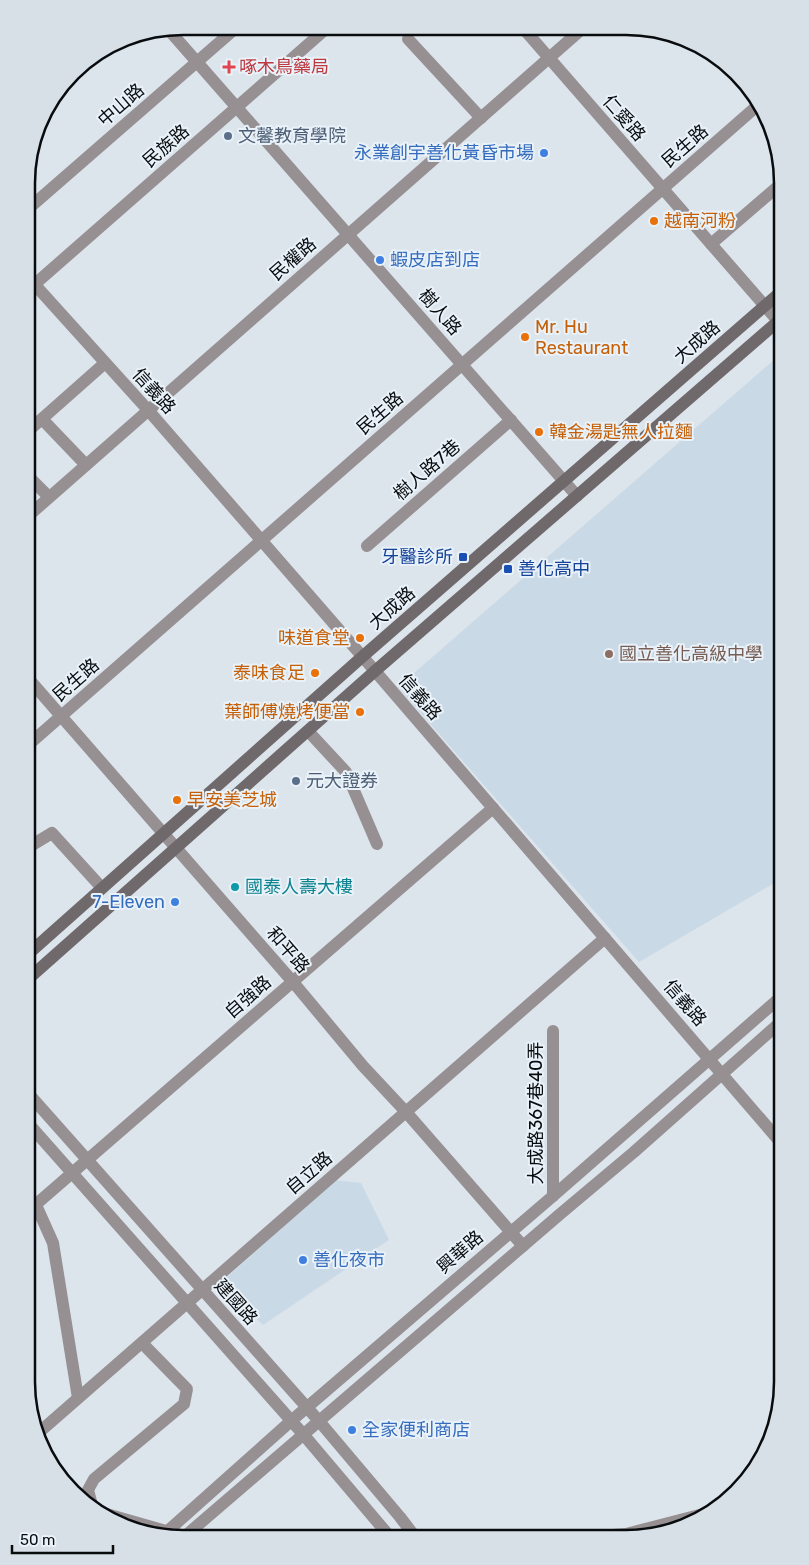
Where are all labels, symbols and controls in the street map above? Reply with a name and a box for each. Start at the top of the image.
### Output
place label: 啄木鳥藥局 [239,56,329,78]
marker: 啄木鳥藥局 [223,61,235,73]
street label: 中山路 [93,79,149,131]
street label: 仁愛路 [598,90,650,146]
street label: 民族路 [138,120,194,172]
street label: 民生路 [657,120,713,172]
place label: 文馨教育學院 [238,125,346,147]
marker: 文馨教育學院 [222,130,234,142]
place label: 永業創宇善化黃昏市場 [354,142,534,164]
marker: 永業創宇善化黃昏市場 [538,147,550,159]
place label: 越南河粉 [664,210,736,232]
marker: 越南河粉 [648,215,660,227]
street label: 民權路 [265,233,321,285]
place label: 蝦皮店到店 [390,249,480,271]
marker: 蝦皮店到店 [374,254,386,266]
street label: 樹人路 [414,284,466,340]
place label: Mr. Hu Restaurant [535,316,628,359]
street label: 大成路 [669,316,725,368]
marker: Mr. Hu Restaurant [519,331,531,343]
street label: 信義路 [128,364,180,418]
street label: 民生路 [352,387,408,439]
place label: 韓金湯匙無人拉麵 [549,421,693,443]
marker: 韓金湯匙無人拉麵 [533,426,545,438]
street label: 樹人路7巷 [389,435,465,505]
place label: 牙醫診所 [381,546,453,568]
marker: 牙醫診所 [457,551,469,563]
place label: 善化高中 [518,558,590,580]
marker: 善化高中 [502,563,514,575]
street label: 大成路 [364,582,420,634]
place label: 味道食堂 [278,627,350,649]
marker: 味道食堂 [354,632,366,644]
place label: 國立善化高級中學 [619,643,763,665]
marker: 國立善化高級中學 [603,648,615,660]
street label: 民生路 [48,654,104,706]
place label: 泰味食足 [233,662,305,684]
marker: 泰味食足 [309,667,321,679]
street label: 信義路 [394,669,446,725]
place label: 葉師傅燒烤便當 [224,701,350,723]
marker: 葉師傅燒烤便當 [354,706,366,718]
place label: 元大證券 [306,770,378,792]
marker: 元大證券 [290,775,302,787]
place label: 早安美芝城 [187,789,277,811]
marker: 早安美芝城 [171,794,183,806]
place label: 國泰人壽大樓 [245,876,353,898]
marker: 國泰人壽大樓 [229,881,241,893]
place label: 7-Eleven [92,891,165,913]
marker: 7-Eleven [169,896,181,908]
street label: 和平路 [262,922,314,978]
street label: 自強路 [220,971,276,1023]
street label: 信義路 [659,975,711,1031]
street label: 大成路367巷40弄 [525,1042,547,1184]
street label: 自立路 [281,1147,337,1199]
street label: 興華路 [432,1226,488,1278]
place label: 善化夜市 [313,1249,385,1271]
marker: 善化夜市 [297,1254,309,1266]
street label: 建國路 [210,1275,262,1329]
place label: 全家便利商店 [362,1419,470,1441]
marker: 全家便利商店 [346,1424,358,1436]
scale bar [12,1522,114,1554]
text: 50 m [20,1531,55,1549]

